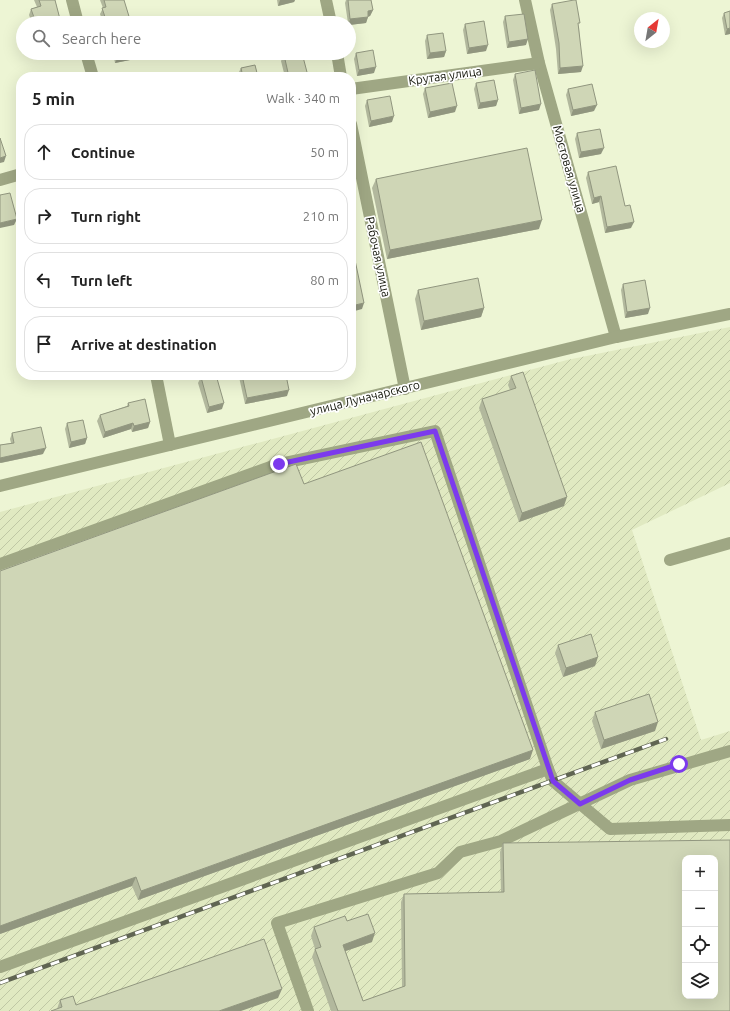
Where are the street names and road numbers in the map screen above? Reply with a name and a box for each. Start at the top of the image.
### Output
street label: Крутая улица [407,64,482,87]
street label: Мостовая улица [551,124,588,214]
street label: Рабочая улица [364,216,393,298]
street label: улица Луначарского [309,378,421,417]

